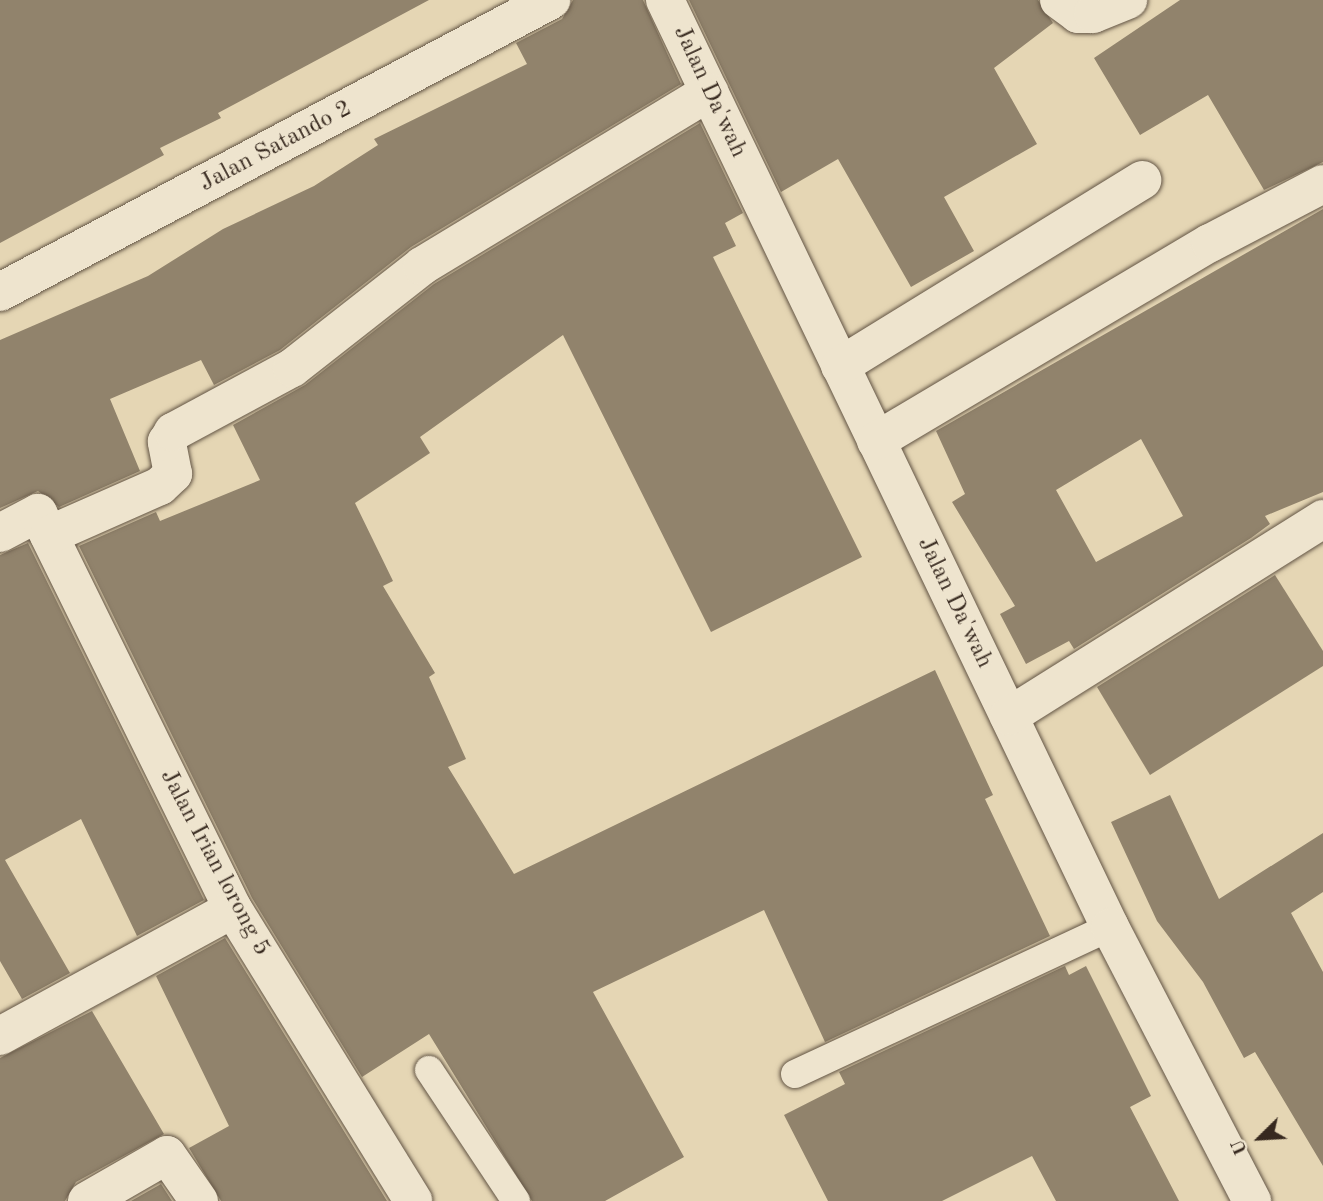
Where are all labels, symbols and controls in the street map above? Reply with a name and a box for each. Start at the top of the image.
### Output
street label: Jalan Da'wah [666,22,752,162]
street label: Jalan Satando 2 [195,95,357,199]
street label: Jalan Da'wah [910,533,998,673]
street label: Jalan Irian lorong 5 [153,765,275,961]
north arrow [1225,1103,1295,1173]
text: U [1229,1136,1252,1158]

